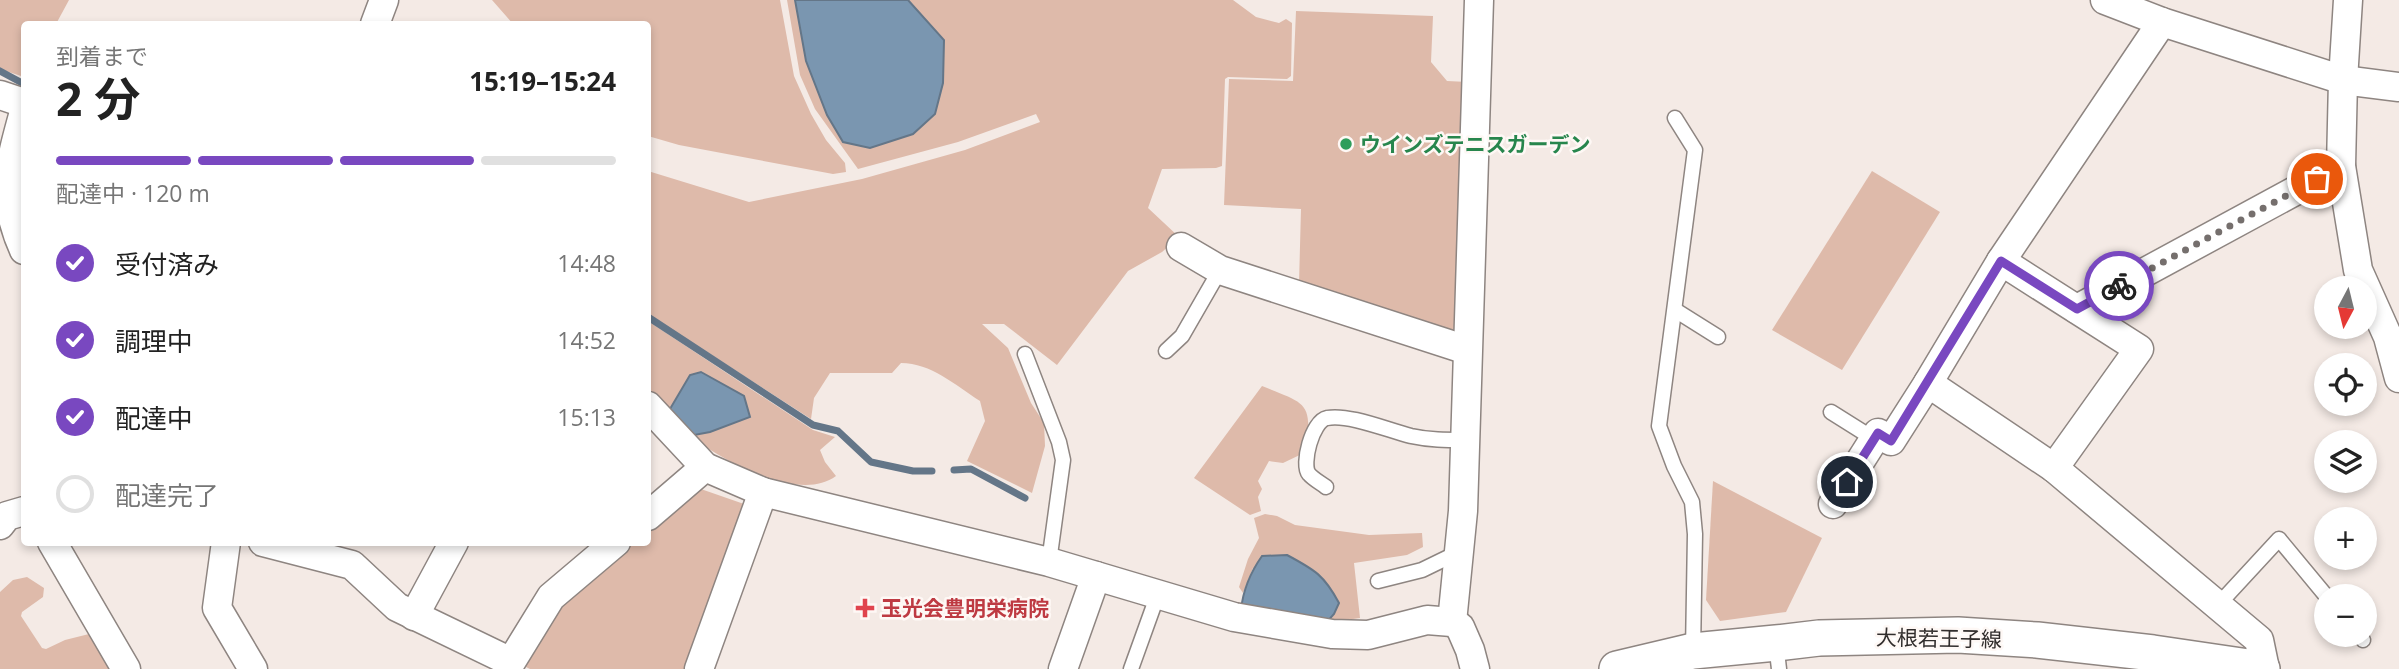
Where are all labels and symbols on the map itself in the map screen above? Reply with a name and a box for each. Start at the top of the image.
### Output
place label: ウインズテニスガーデン [1360,130,1591,158]
marker: ウインズテニスガーデン [1338,136,1354,152]
pin [2287,149,2347,209]
courier [2084,251,2154,321]
north arrow [2314,276,2376,340]
pin [1817,452,1877,512]
place label: 玉光会豊明栄病院 [881,594,1049,622]
marker: 玉光会豊明栄病院 [855,598,875,618]
street label: 大根若王子線 [1876,623,2002,653]

